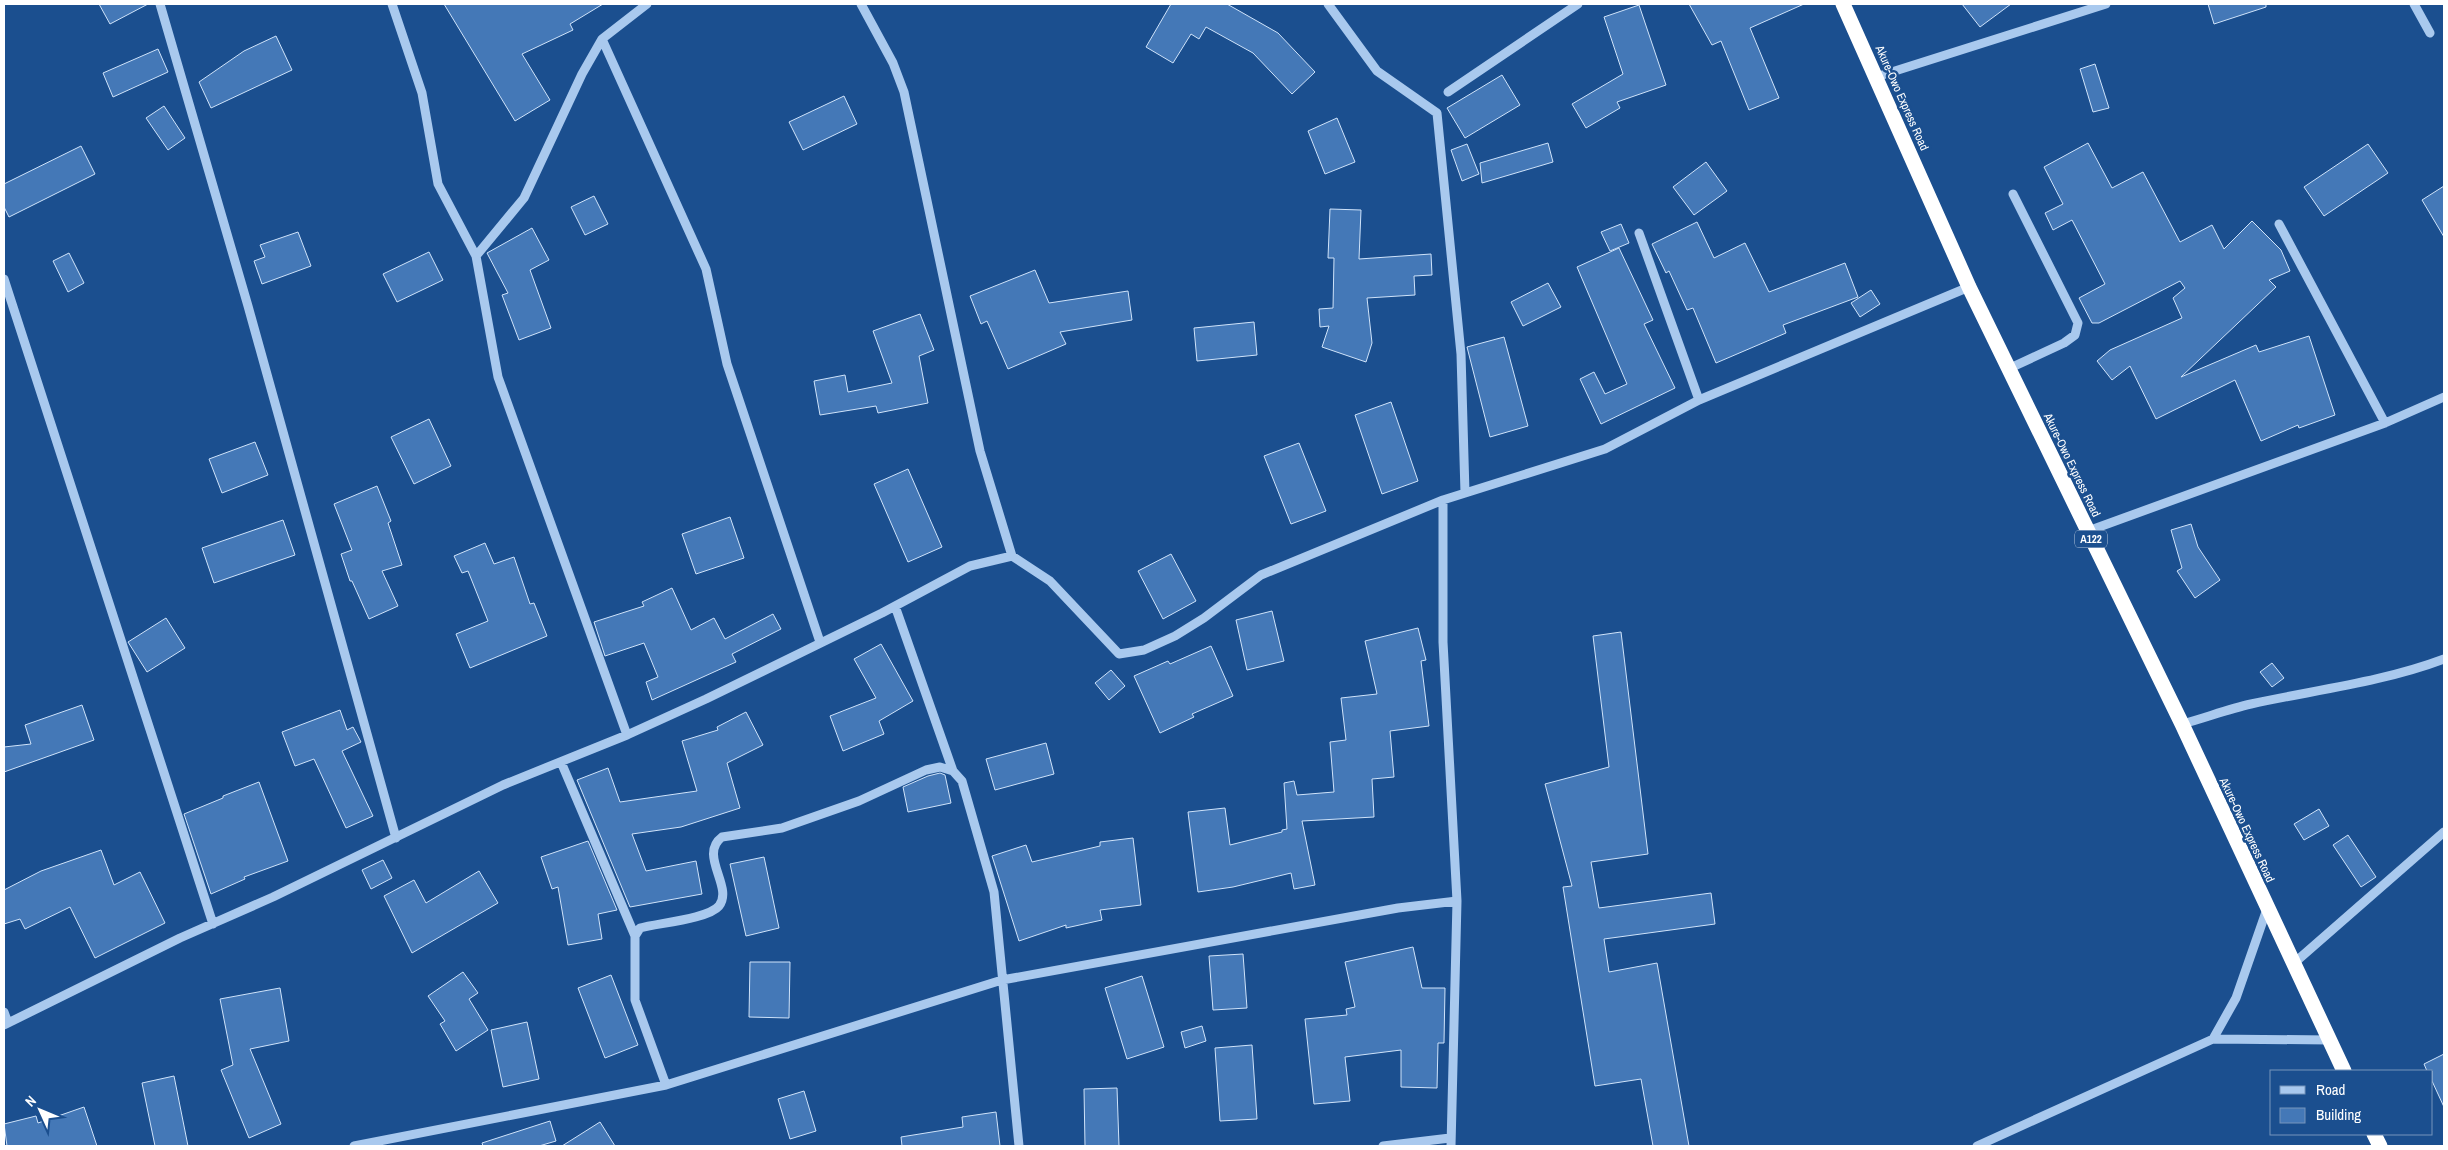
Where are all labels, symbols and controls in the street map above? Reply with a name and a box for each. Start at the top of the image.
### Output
street label: Akure-Owo Express Road [1871,42,1932,153]
street label: Akure-Owo Express Road [2039,409,2104,520]
road number: A122 [2075,530,2107,548]
street label: Akure-Owo Express Road [2215,774,2278,885]
legend [2270,1070,2433,1135]
text: Road [2316,1079,2345,1100]
north arrow [15,1085,65,1135]
text: N [21,1092,40,1110]
text: Building [2316,1104,2361,1125]

